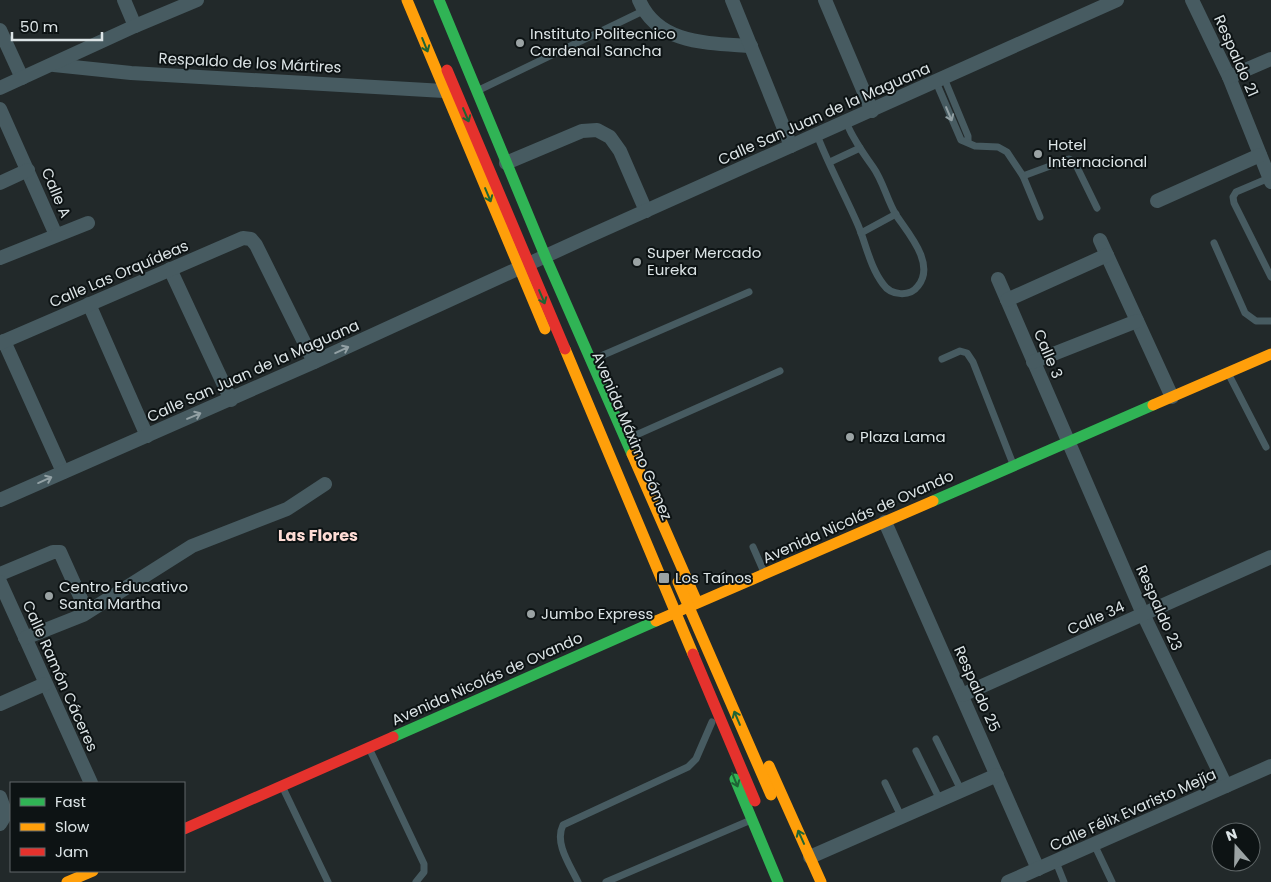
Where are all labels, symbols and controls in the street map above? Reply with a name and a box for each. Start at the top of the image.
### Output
scale bar [12,10,102,42]
street label: Respaldo 21 [1209,12,1264,100]
text: 50 m [20,16,58,37]
place label: Instituto Politecnico Cardenal Sancha [530,23,676,61]
one-way arrow [421,37,431,52]
marker: Instituto Politecnico Cardenal Sancha [514,37,526,49]
street label: Respaldo de los Mártires [158,47,342,78]
street label: Calle San Juan de la Maguana [714,57,933,170]
one-way arrow [945,106,955,121]
one-way arrow [461,107,471,122]
place label: Hotel Internacional [1048,134,1147,172]
marker: Hotel Internacional [1032,148,1044,160]
street label: Calle A [37,165,76,221]
one-way arrow [483,187,493,202]
street label: Calle Las Orquídeas [46,235,192,312]
place label: Super Mercado Eureka [647,242,761,280]
marker: Super Mercado Eureka [631,256,643,268]
one-way arrow [538,289,548,304]
street label: Calle San Juan de la Maguana [143,314,362,427]
street label: Calle 3 [1029,326,1068,381]
one-way arrow [334,344,349,354]
street label: Avenida Máximo Gómez [587,348,678,523]
one-way arrow [186,410,201,420]
place label: Plaza Lama [860,426,946,447]
marker: Plaza Lama [844,431,856,443]
street label: Avenida Nicolás de Ovando [759,465,957,568]
one-way arrow [37,475,52,484]
district label: Las Flores [278,524,358,547]
street label: Respaldo 23 [1131,562,1188,654]
place label: Los Taínos [675,567,752,588]
marker: Los Taínos [657,571,671,585]
place label: Centro Educativo Santa Martha [59,576,188,614]
marker: Centro Educativo Santa Martha [43,590,55,602]
street label: Calle 34 [1064,596,1128,639]
street label: Calle Ramón Cáceres [18,597,103,755]
place label: Jumbo Express [541,603,653,624]
marker: Jumbo Express [525,608,537,620]
street label: Avenida Nicolás de Ovando [388,627,586,730]
street label: Respaldo 25 [949,642,1006,735]
one-way arrow [732,711,742,726]
street label: Calle Félix Evaristo Mejía [1046,763,1219,856]
one-way arrow [731,772,740,787]
legend [10,782,185,872]
text: Fast [55,791,86,812]
text: Slow [55,816,90,837]
north arrow [1211,822,1261,872]
text: N [1223,824,1240,846]
one-way arrow [796,830,806,845]
text: Jam [55,841,89,862]

